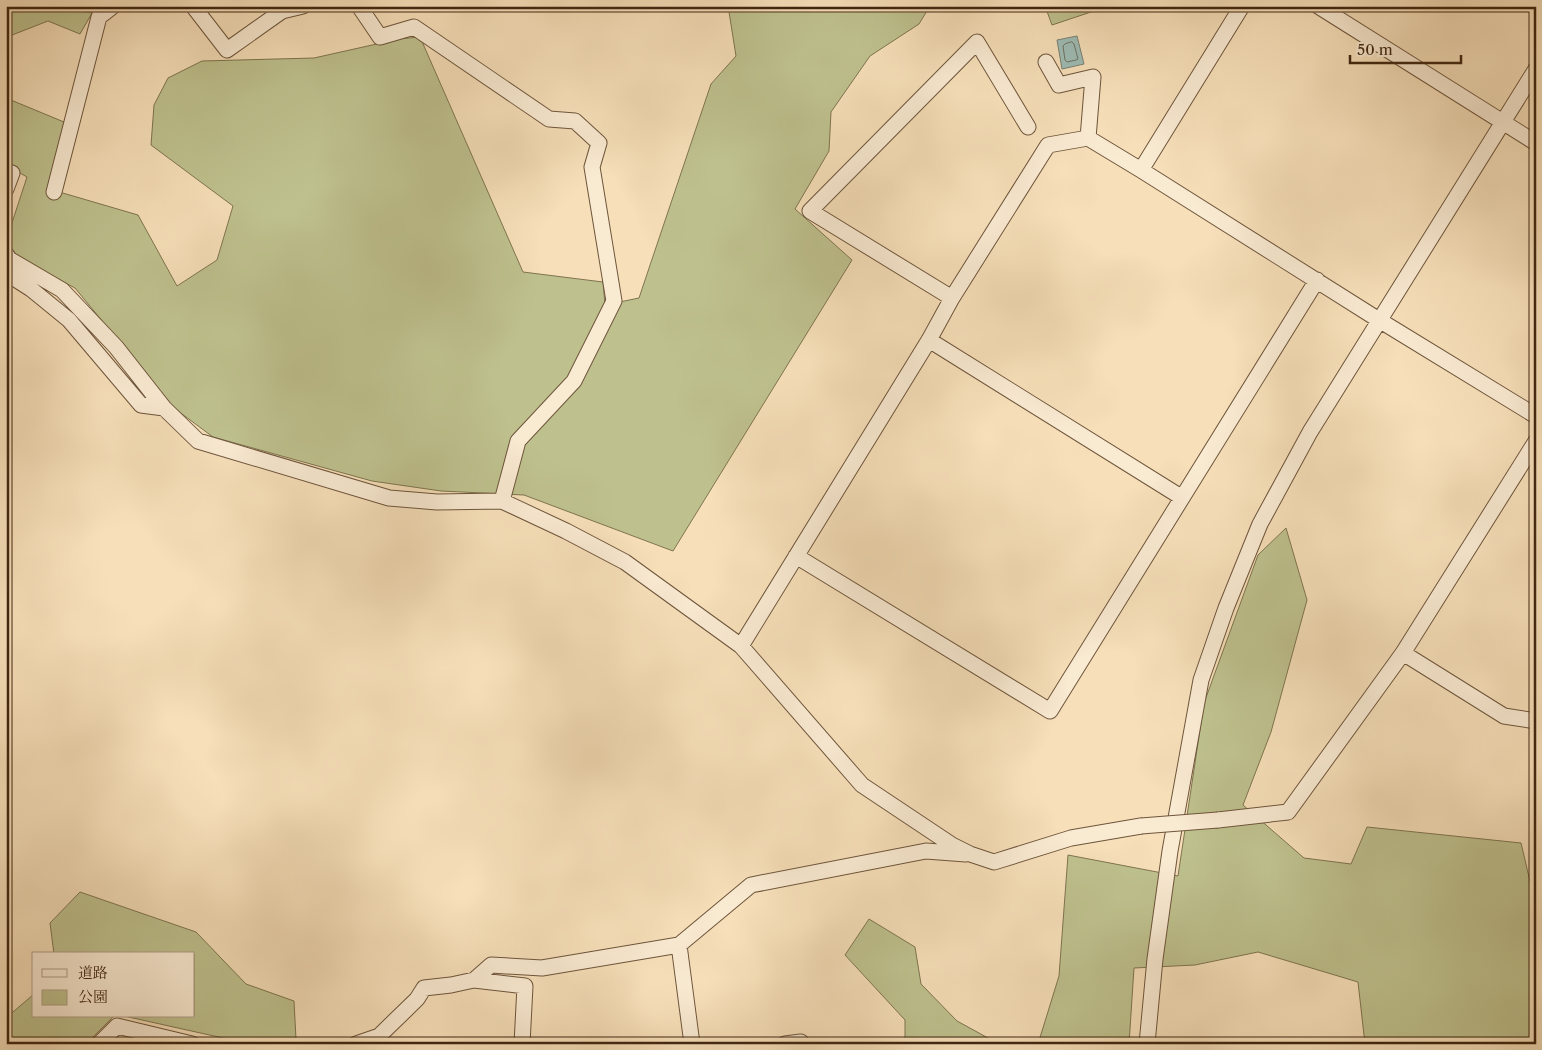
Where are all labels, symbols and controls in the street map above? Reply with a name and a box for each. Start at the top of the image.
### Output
scale bar [1350,32,1461,64]
text: 50 m [1357,40,1393,59]
legend [32,952,195,1018]
text: 道路 [78,963,108,982]
text: 公園 [78,987,108,1006]

